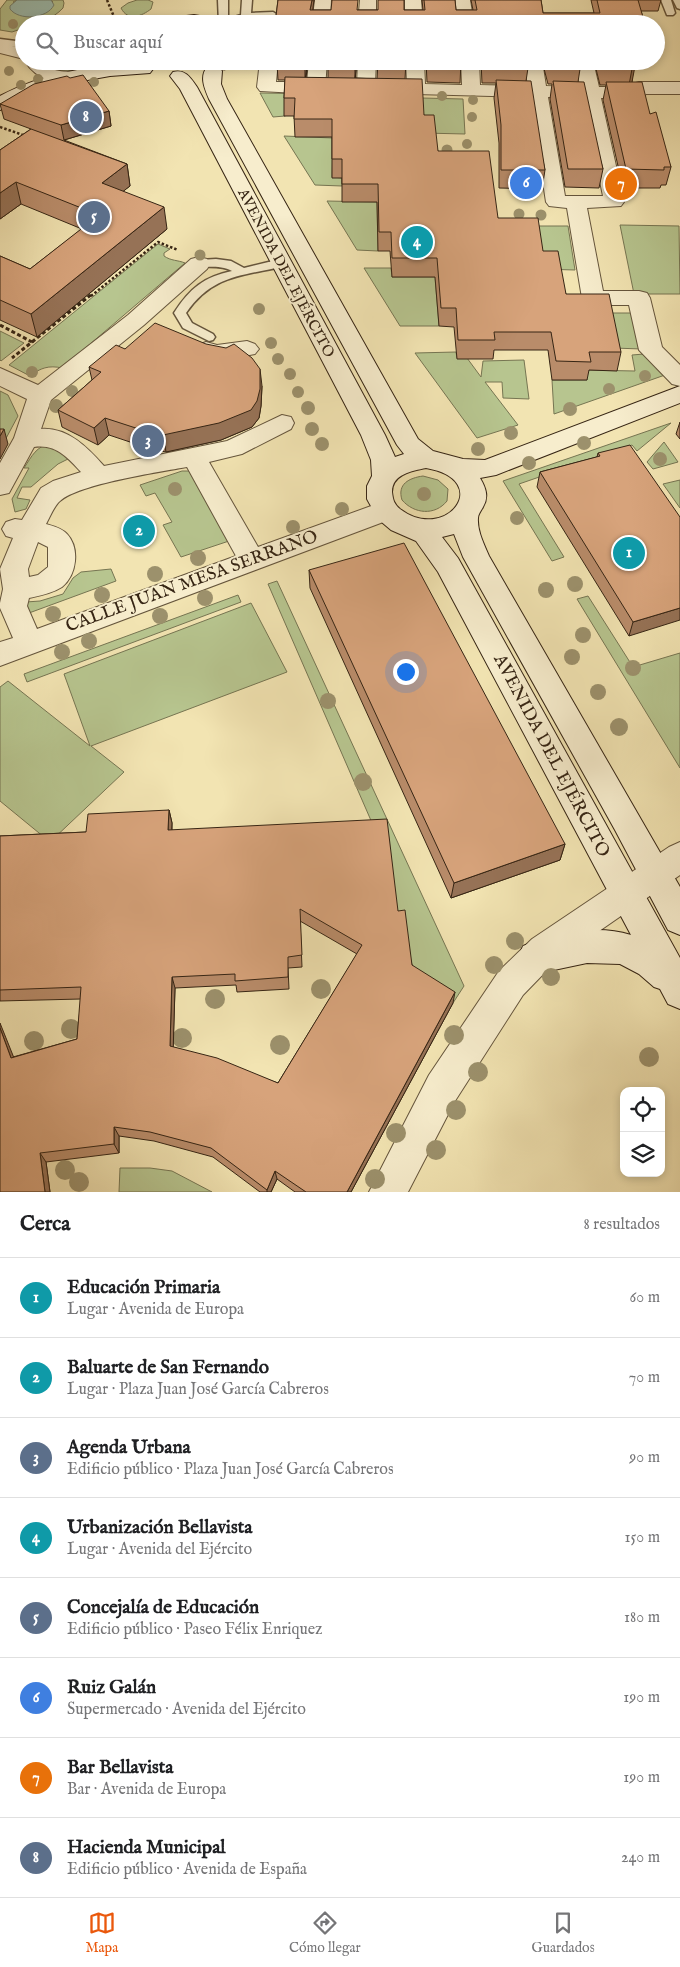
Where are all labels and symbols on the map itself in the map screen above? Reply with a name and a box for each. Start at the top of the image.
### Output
pin: 8 [70,98,102,136]
pin: 6 [510,164,542,202]
pin: 7 [605,165,637,203]
street label: AVENIDA DEL EJÉRCITO [233,184,339,361]
pin: 5 [78,198,110,236]
pin: 4 [401,223,433,261]
pin: 3 [132,422,164,460]
pin: 2 [123,512,155,550]
street label: CALLE JUAN MESA SERRANO [63,526,321,638]
pin: 1 [613,534,645,572]
street label: AVENIDA DEL EJÉRCITO [487,649,616,861]
your location [393,659,419,685]

